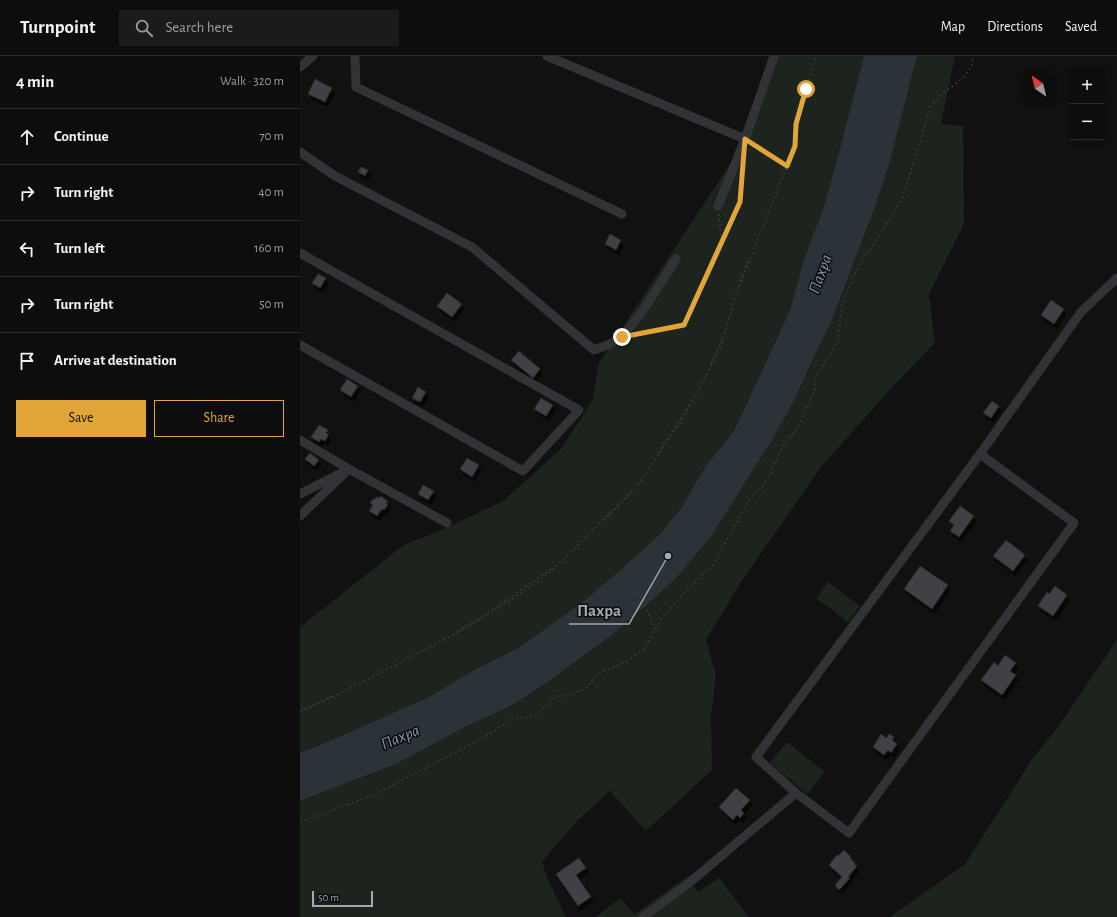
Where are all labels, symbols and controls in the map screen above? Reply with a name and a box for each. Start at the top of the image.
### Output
search box [119,10,399,46]
icon: search [133,17,155,39]
text: Turnpoint [20,18,95,37]
text: Search here [165,20,233,35]
text: Map [941,20,965,34]
text: Directions [987,20,1043,34]
text: Saved [1065,20,1097,34]
north arrow [1021,68,1057,104]
map controls [1069,68,1105,140]
button: + [1069,68,1105,104]
text: 4 min [16,73,54,90]
text: Walk · 320 m [220,75,284,88]
route start [797,80,815,98]
button: − [1069,104,1105,140]
icon: ahead [16,126,38,148]
text: Continue [54,129,109,144]
text: 70 m [259,130,284,143]
icon: right [16,182,38,204]
text: Turn right [54,185,113,200]
text: 40 m [258,186,284,199]
icon: left [16,238,38,260]
text: Turn left [54,241,105,256]
text: 160 m [254,242,284,255]
water label: Пахра [805,252,836,296]
icon: right [16,294,38,316]
text: Turn right [54,297,113,312]
text: 50 m [259,298,284,311]
route end [613,328,631,346]
icon: arrive [16,350,38,372]
text: Arrive at destination [54,353,177,368]
button: Save [16,400,146,437]
button: Share [154,400,284,437]
callout: Пахра [569,595,629,624]
text: Пахра [577,602,621,619]
water label: Пахра [378,721,422,754]
scale bar [312,889,373,908]
text: 50 m [318,892,339,903]

